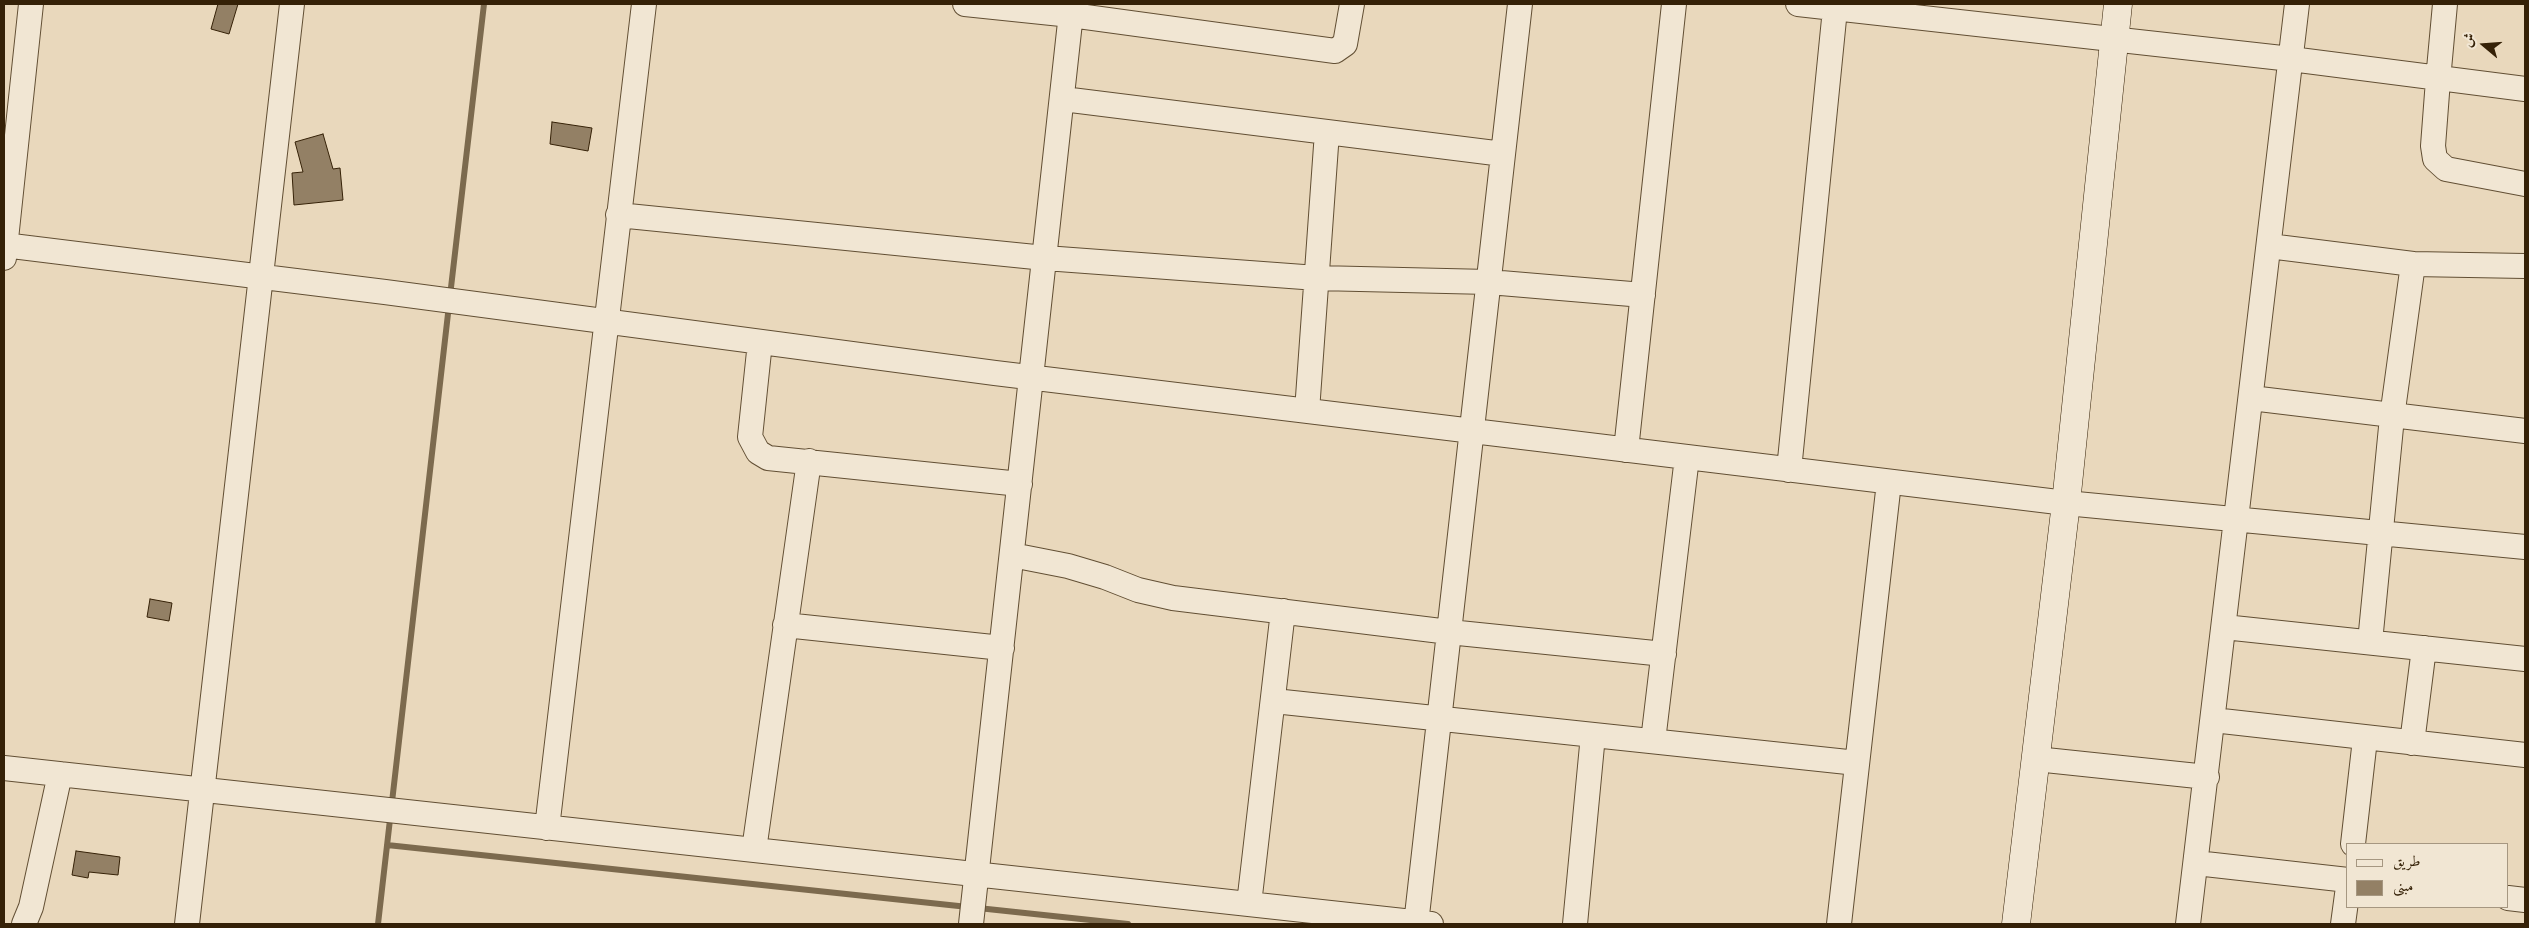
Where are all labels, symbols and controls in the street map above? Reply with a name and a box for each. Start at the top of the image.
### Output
north arrow [2459,20,2509,70]
text: ش [2458,31,2481,50]
legend [2346,843,2509,908]
text: طريق [2393,852,2420,873]
text: مبنى [2393,877,2413,898]

